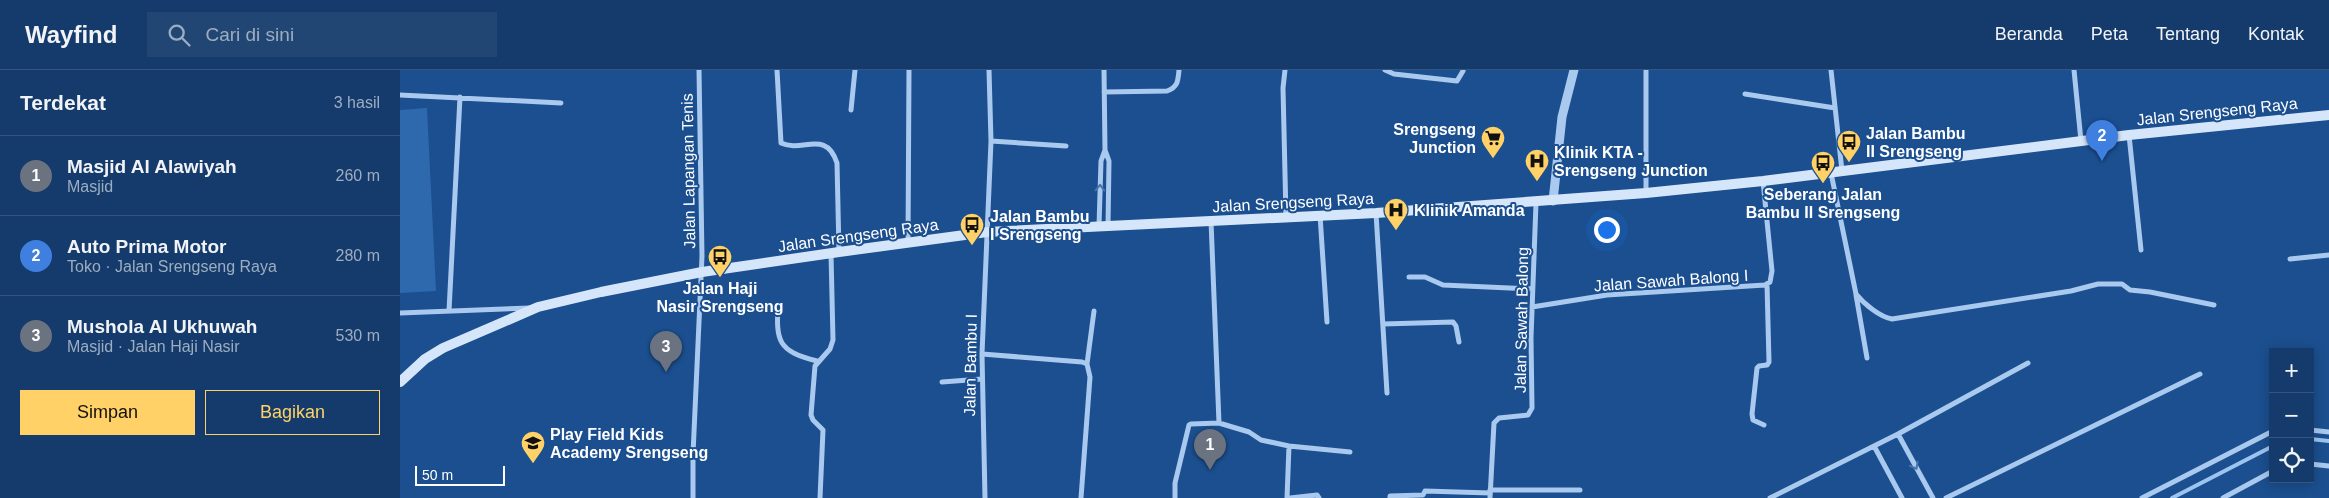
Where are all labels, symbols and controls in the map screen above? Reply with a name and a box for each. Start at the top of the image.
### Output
search box [147,12,497,57]
text: Wayfind [25,21,117,48]
icon: search [165,21,193,49]
text: Cari di sini [205,24,294,45]
text: Beranda [1995,24,2063,44]
text: Peta [2091,24,2128,44]
text: Tentang [2156,24,2220,44]
text: Kontak [2248,24,2304,44]
text: Terdekat [20,91,106,114]
street label: Jalan Lapangan Tenis [679,93,698,249]
text: 3 hasil [334,94,380,111]
street label: Jalan Srengseng Raya [2136,95,2299,128]
pin: 2 [2086,120,2118,161]
place label: Srengseng Junction [1393,121,1476,156]
supermarket icon: Srengseng Junction [1480,125,1506,159]
place label: Jalan Bambu II Srengseng [1866,125,1966,160]
bus stop icon: Jalan Bambu II Srengseng [1836,129,1862,163]
place label: Klinik KTA - Srengseng Junction [1554,144,1708,179]
hospital icon: Klinik KTA - Srengseng Junction [1524,148,1550,182]
bus stop icon: Seberang Jalan Bambu II Srengseng [1810,150,1836,184]
text: Masjid Al Alawiyah [67,156,237,177]
text: 1 [32,167,40,184]
text: 260 m [336,167,380,184]
text: Masjid [67,178,113,195]
one-way arrow [1095,184,1106,192]
place label: Seberang Jalan Bambu II Srengseng [1746,186,1900,221]
street label: Jalan Srengseng Raya [1212,190,1374,215]
hospital icon: Klinik Amanda [1383,197,1409,231]
place label: Klinik Amanda [1414,202,1525,219]
place label: Jalan Bambu I Srengseng [990,208,1090,243]
bus stop icon: Jalan Bambu I Srengseng [959,212,985,246]
street label: Jalan Srengseng Raya [777,216,940,255]
your location [1594,217,1620,243]
text: Auto Prima Motor [67,236,226,257]
bus stop icon: Jalan Haji Nasir Srengseng [707,244,733,278]
text: 2 [32,247,40,264]
text: 280 m [336,247,380,264]
street label: Jalan Sawah Balong [1512,247,1531,393]
text: Toko · Jalan Srengseng Raya [67,258,277,275]
street label: Jalan Sawah Balong I [1593,267,1749,294]
place label: Jalan Haji Nasir Srengseng [656,280,784,315]
street label: Jalan Bambu I [961,314,980,416]
text: Mushola Al Ukhuwah [67,316,257,337]
text: 3 [32,327,40,344]
text: 530 m [336,327,380,344]
pin: 3 [650,331,682,372]
text: Masjid · Jalan Haji Nasir [67,338,240,355]
map controls [2269,348,2314,483]
button: + [2269,348,2314,393]
button: Simpan [20,390,195,435]
button: Bagikan [205,390,380,435]
button: − [2269,393,2314,438]
place label: Play Field Kids Academy Srengseng [550,426,708,461]
pin: 1 [1194,429,1226,470]
school or university icon: Play Field Kids Academy Srengseng [520,430,546,464]
button: locate [2269,438,2314,483]
one-way arrow [1909,461,1919,470]
scale bar [415,463,505,486]
text: 50 m [422,467,453,483]

